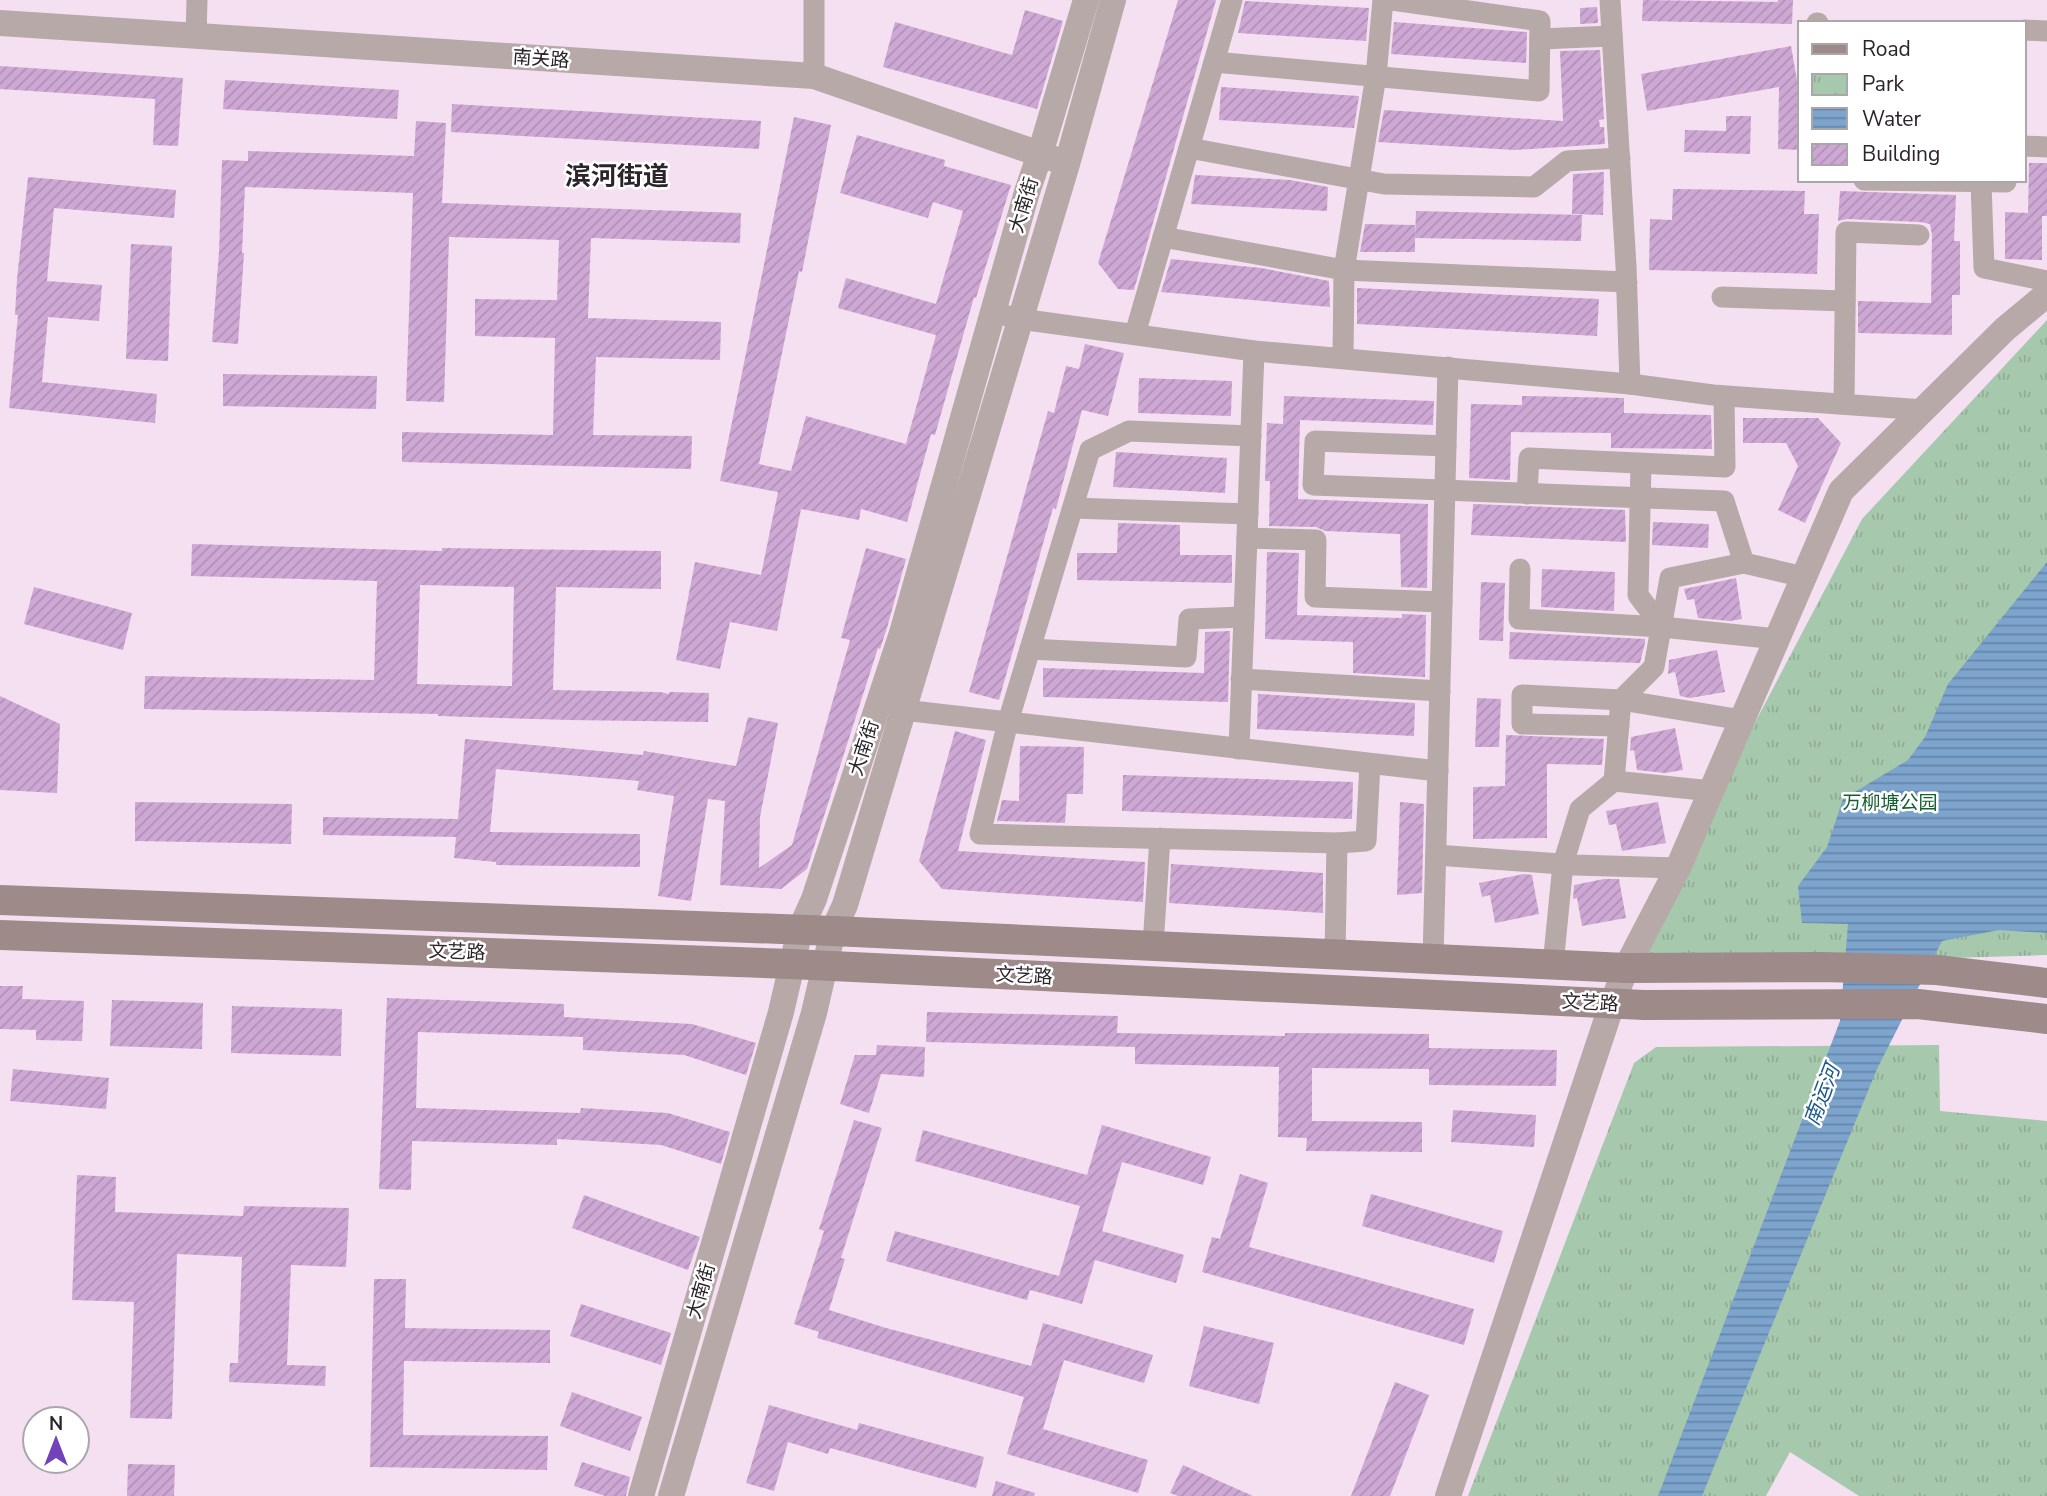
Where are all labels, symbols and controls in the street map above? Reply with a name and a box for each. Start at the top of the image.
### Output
legend [1798,21,2026,182]
text: Road [1862,35,1911,63]
street label: 南关路 [512,44,570,74]
text: Park [1862,70,1904,98]
text: Water [1862,105,1921,133]
text: Building [1862,140,1940,168]
district label: 滨河街道 [565,159,669,194]
street label: 大南街 [1003,174,1045,236]
street label: 大南街 [843,717,885,779]
park label: 万柳塘公园 [1842,790,1938,816]
street label: 文艺路 [428,938,486,966]
street label: 文艺路 [995,962,1053,990]
street label: 文艺路 [1561,989,1619,1017]
water label: 南运河 [1798,1057,1848,1129]
street label: 大南街 [681,1260,721,1322]
north arrow [21,1405,91,1475]
text: N [49,1411,63,1437]

